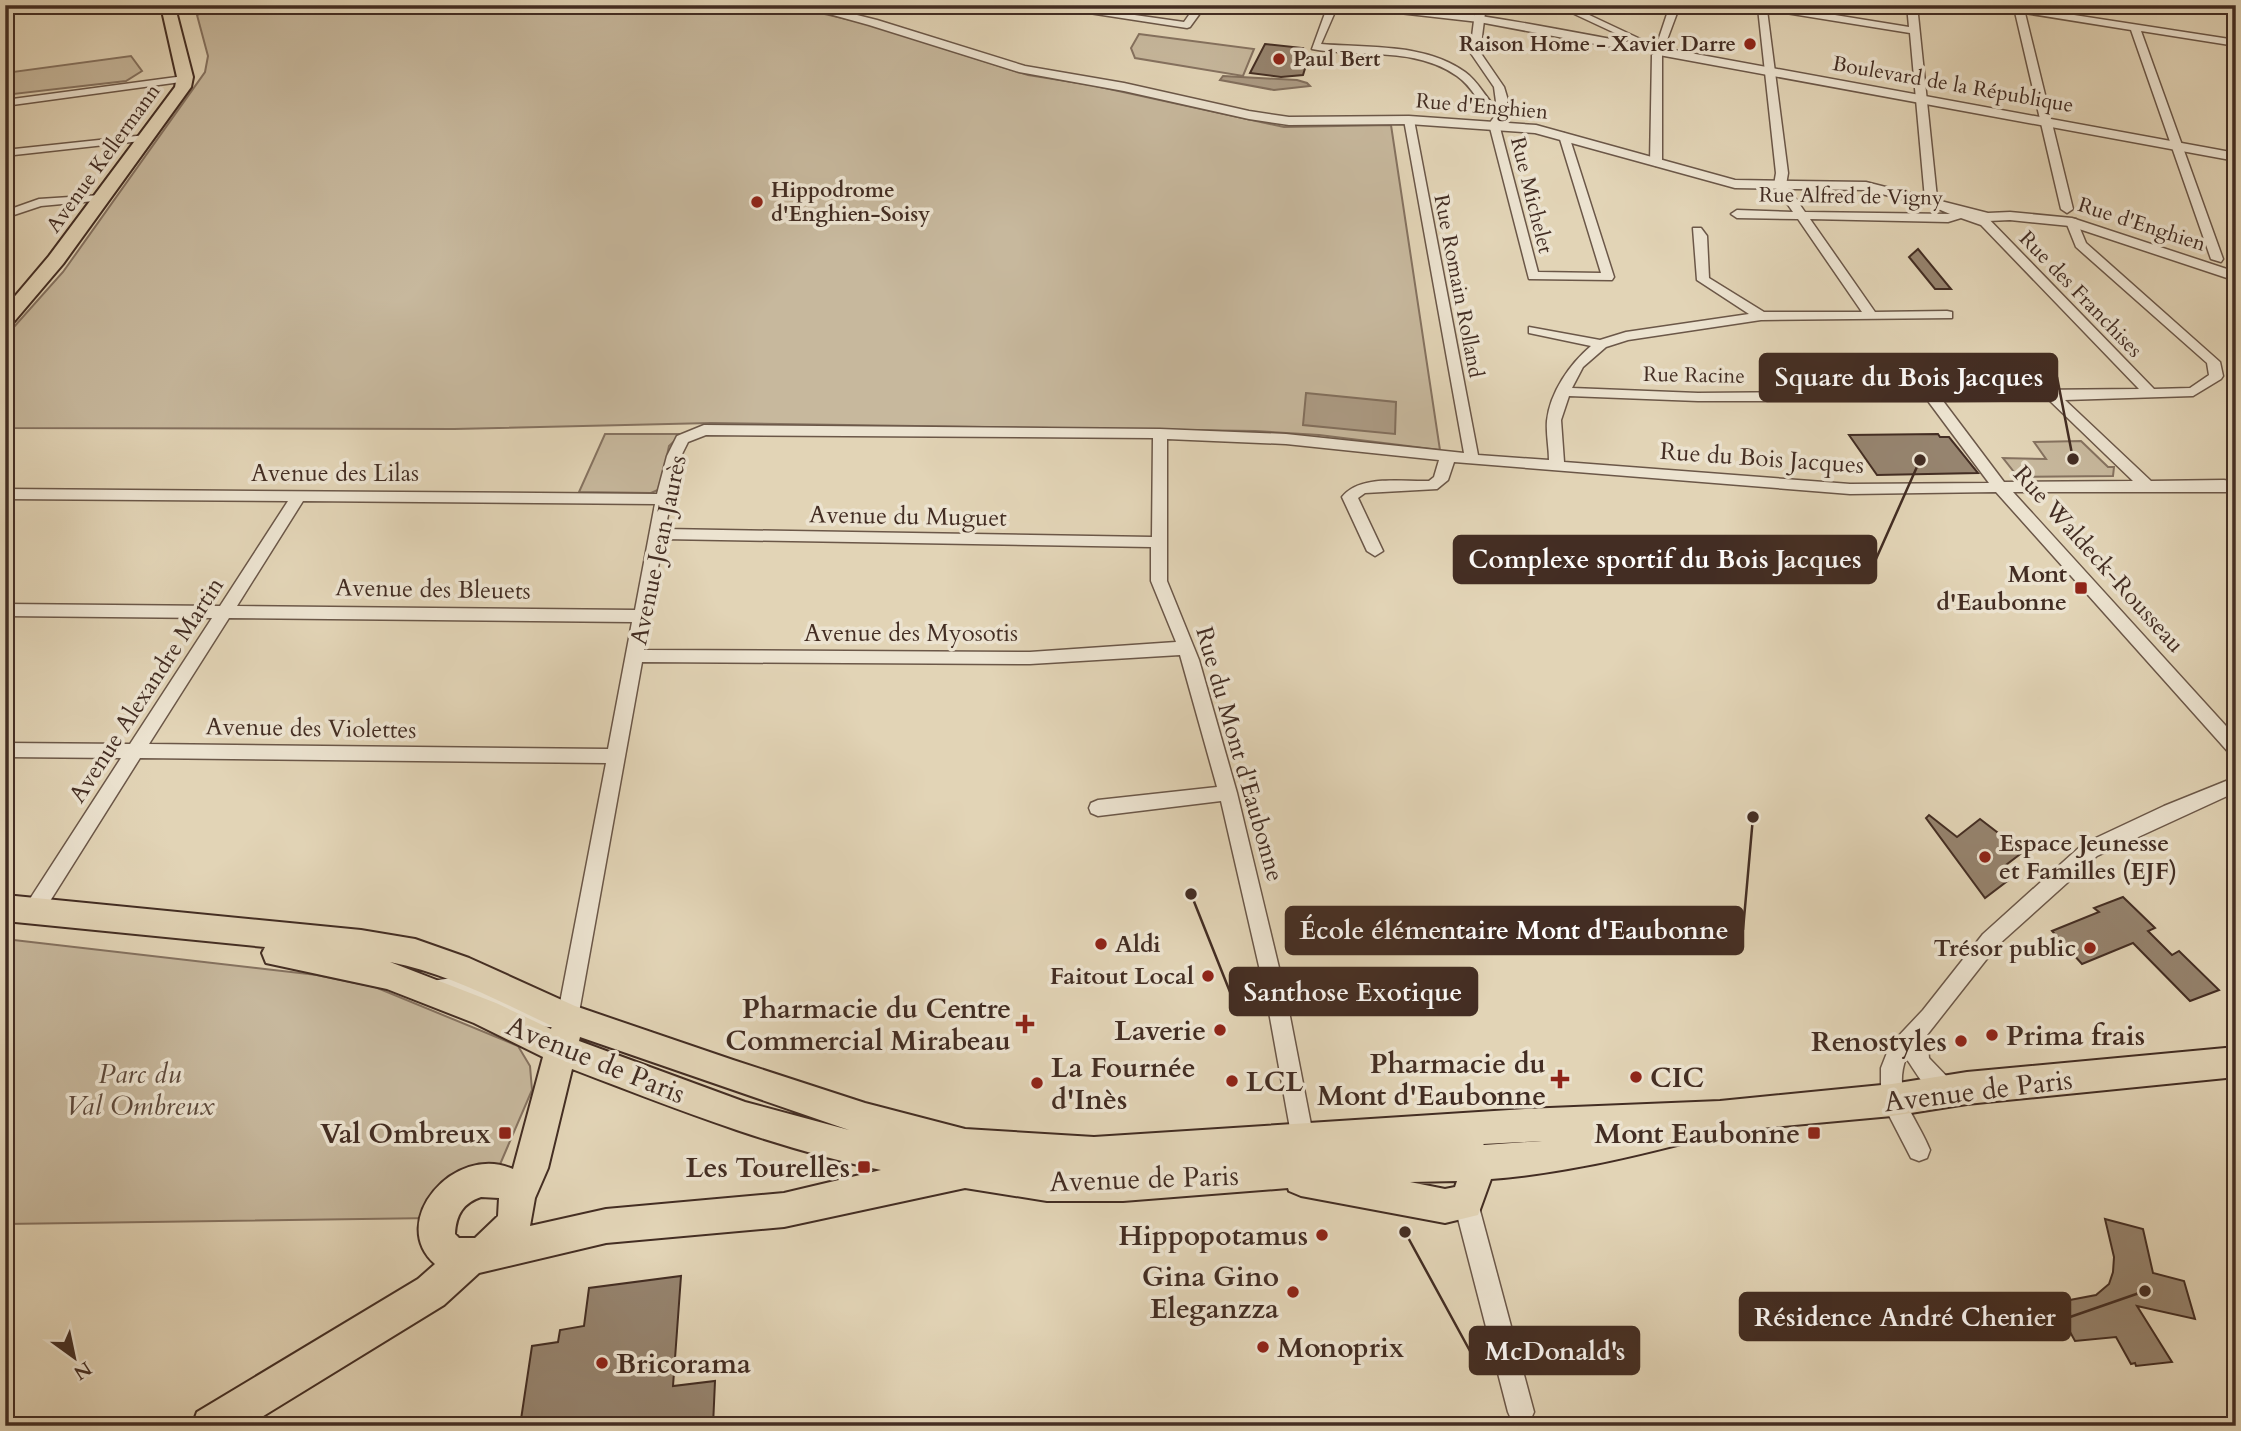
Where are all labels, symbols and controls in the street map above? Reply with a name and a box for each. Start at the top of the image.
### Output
place label: Raison Home - Xavier Darre [1459,30,1736,59]
marker: Raison Home - Xavier Darre [1742,36,1758,52]
place label: Paul Bert [1293,45,1381,74]
street label: Boulevard de la République [1830,49,2076,120]
marker: Paul Bert [1271,51,1287,67]
street label: Avenue Kellermann [40,78,167,239]
street label: Rue d'Enghien [1415,86,1549,127]
street label: Rue Michelet [1503,134,1560,257]
place label: Hippodrome d'Enghien-Soisy [771,176,930,229]
street label: Rue Alfred de Vigny [1759,180,1943,213]
street label: Rue d'Enghien [2074,190,2210,259]
street label: Rue Romain Rolland [1427,192,1491,380]
marker: Hippodrome d'Enghien-Soisy [749,194,765,210]
street label: Rue des Franchises [2013,225,2149,364]
callout: Square du Bois Jacques [1760,354,2057,401]
street label: Rue Racine [1643,360,1745,391]
text: Square du Bois Jacques [1775,360,2043,395]
street label: Rue du Bois Jacques [1659,435,1865,482]
street label: Avenue Jean Jaurès [622,452,695,648]
street label: Avenue des Lilas [251,457,419,490]
street label: Rue Waldeck-Rousseau [2006,459,2192,660]
street label: Avenue du Muguet [809,498,1007,535]
callout: Complexe sportif du Bois Jacques [1454,536,1876,583]
text: Complexe sportif du Bois Jacques [1468,542,1862,577]
place label: Mont d'Eaubonne [1936,558,2068,619]
street label: Avenue Alexandre Martin [61,571,232,809]
street label: Avenue des Bleuets [335,571,531,608]
marker: Mont d'Eaubonne [2073,580,2089,596]
street label: Avenue des Myosotis [804,617,1018,650]
street label: Rue du Mont d'Eaubonne [1187,623,1292,885]
street label: Avenue des Violettes [205,710,417,747]
place label: Espace Jeunesse et Familles (EJF) [1999,827,2177,888]
marker: Espace Jeunesse et Familles (EJF) [1977,849,1993,865]
callout: École élémentaire Mont d'Eaubonne [1286,907,1743,954]
text: École élémentaire Mont d'Eaubonne [1299,913,1729,948]
place label: Aldi [1115,928,1161,961]
place label: Trésor public [1933,932,2076,965]
marker: Aldi [1093,936,1109,952]
marker: Trésor public [2082,940,2098,956]
place label: Faitout Local [1050,960,1194,993]
marker: Faitout Local [1200,968,1216,984]
callout: Santhose Exotique [1230,968,1477,1015]
text: Santhose Exotique [1244,975,1462,1010]
place label: Pharmacie du Centre Commercial Mirabeau [725,990,1011,1060]
street label: Avenue de Paris [501,1007,691,1113]
place label: Laverie [1114,1012,1206,1050]
marker: Pharmacie du Centre Commercial Mirabeau [1017,1016,1033,1032]
place label: Prima frais [2006,1017,2145,1055]
marker: Laverie [1212,1022,1228,1038]
place label: Renostyles [1811,1023,1947,1061]
marker: Prima frais [1984,1027,2000,1043]
marker: Renostyles [1953,1033,1969,1049]
place label: Pharmacie du Mont d'Eaubonne [1317,1045,1546,1115]
place label: La Fournée d'Inès [1051,1049,1196,1119]
park label: Parc du Val Ombreux [66,1055,215,1125]
place label: CIC [1650,1059,1704,1097]
street label: Avenue de Paris [1882,1061,2075,1121]
place label: LCL [1246,1063,1303,1101]
marker: CIC [1628,1069,1644,1085]
marker: Pharmacie du Mont d'Eaubonne [1552,1071,1568,1087]
marker: LCL [1224,1073,1240,1089]
marker: La Fournée d'Inès [1029,1075,1045,1091]
place label: Val Ombreux [320,1115,491,1153]
place label: Mont Eaubonne [1594,1115,1800,1153]
marker: Val Ombreux [497,1125,513,1141]
marker: Mont Eaubonne [1806,1125,1822,1141]
place label: Les Tourelles [686,1149,850,1187]
street label: Avenue de Paris [1049,1157,1239,1201]
marker: Les Tourelles [856,1159,872,1175]
place label: Hippopotamus [1118,1217,1308,1255]
marker: Hippopotamus [1314,1227,1330,1243]
place label: Gina Gino Eleganzza [1142,1258,1279,1328]
marker: Gina Gino Eleganzza [1285,1284,1301,1300]
callout: Résidence André Chenier [1740,1293,2070,1340]
text: Résidence André Chenier [1754,1300,2056,1335]
north arrow [38,1322,108,1392]
callout: McDonald's [1470,1327,1639,1374]
place label: Monoprix [1277,1329,1404,1367]
text: McDonald's [1485,1334,1625,1369]
marker: Monoprix [1255,1339,1271,1355]
place label: Bricorama [616,1345,751,1383]
text: N [68,1355,97,1386]
marker: Bricorama [594,1355,610,1371]

